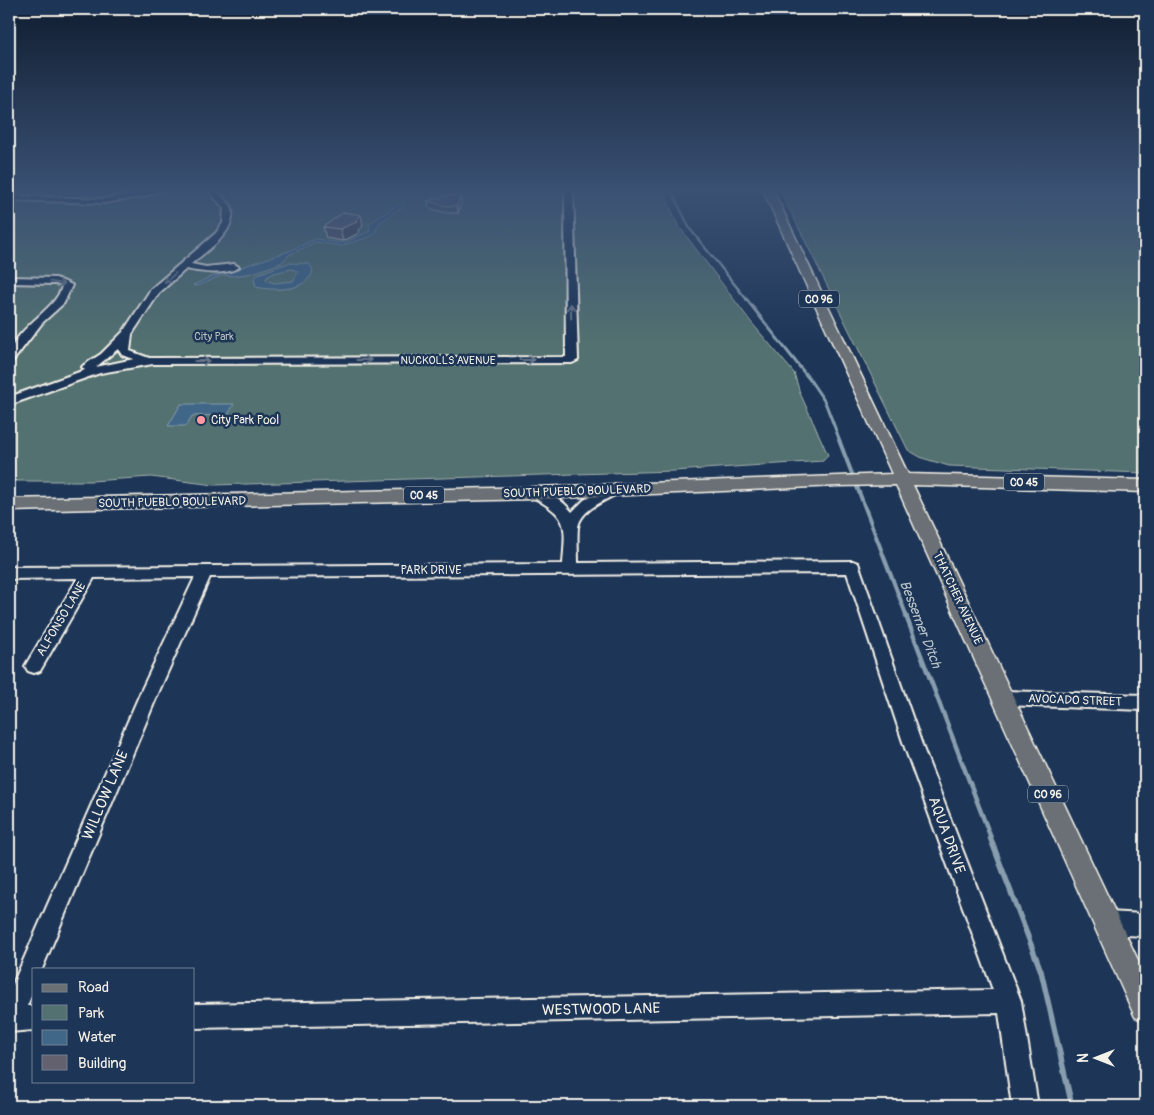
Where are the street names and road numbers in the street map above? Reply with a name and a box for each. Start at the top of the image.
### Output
road number: CO 96 [799,290,839,308]
street label: NUCKOLLS AVENUE [400,354,496,367]
road number: CO 45 [1004,474,1044,491]
street label: SOUTH PUEBLO BOULEVARD [503,481,652,502]
road number: CO 45 [404,486,444,504]
street label: SOUTH PUEBLO BOULEVARD [98,494,247,511]
street label: THATCHER AVENUE [929,549,986,647]
street label: PARK DRIVE [400,563,462,578]
street label: ALFONSO LANE [33,580,89,659]
street label: AVOCADO STREET [1028,691,1122,710]
street label: WILLOW LANE [78,747,133,843]
road number: CO 96 [1028,786,1068,802]
street label: AQUA DRIVE [924,794,969,877]
street label: WESTWOOD LANE [542,999,661,1020]

